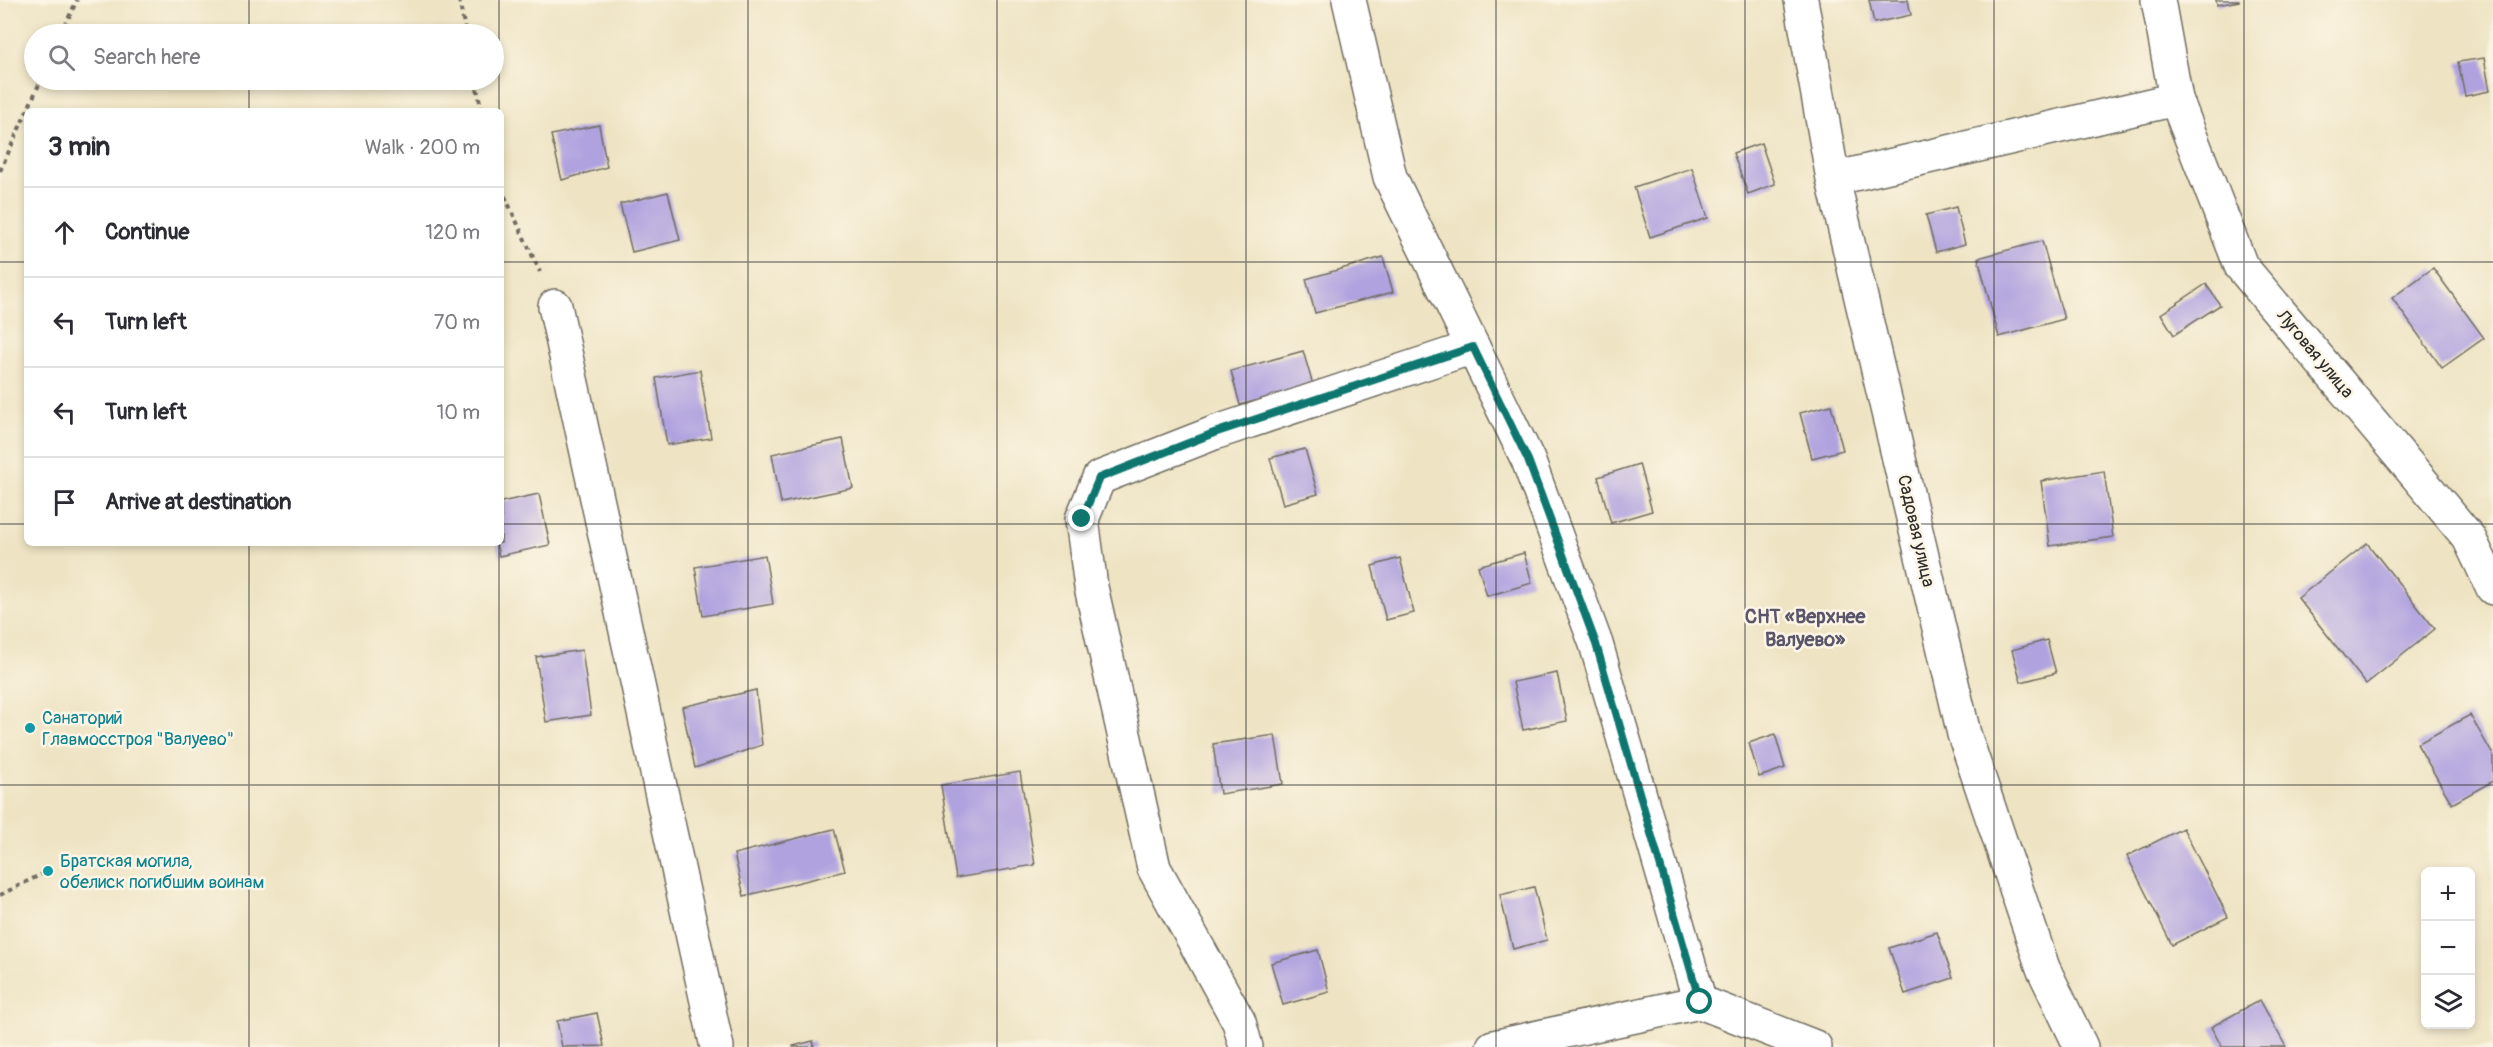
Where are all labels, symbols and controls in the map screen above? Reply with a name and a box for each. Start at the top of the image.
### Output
search box [24,24,504,90]
icon: search [45,41,78,74]
text: Search here [93,43,200,71]
text: 3 min [48,131,110,163]
text: Walk · 200 m [365,135,480,160]
icon: ahead [48,216,81,249]
text: Continue [105,218,189,246]
text: 120 m [425,220,480,245]
street label: Луговая улица [2271,304,2359,403]
icon: left [48,306,81,339]
text: Turn left [105,308,187,336]
text: 70 m [434,310,480,335]
icon: left [48,396,81,429]
text: Turn left [105,398,187,426]
text: 10 m [436,400,480,425]
street label: Садовая улица [1892,473,1940,589]
icon: arrive [48,486,81,519]
text: Arrive at destination [105,488,291,516]
route end [1068,505,1094,531]
district label: СНТ «Верхнее Валуево» [1745,604,1866,652]
place label: Санаторий Главмосстроя "Валуево" [42,707,234,751]
marker: Санаторий Главмосстроя "Валуево" [23,721,37,735]
place label: Братская могила, обелиск погибшим воинам [60,850,264,894]
marker: Братская могила, обелиск погибшим воинам [41,864,55,878]
map controls [2421,867,2475,1029]
button: + [2421,867,2475,921]
button: − [2421,921,2475,975]
button: layers [2421,975,2475,1029]
route start [1686,988,1712,1014]

